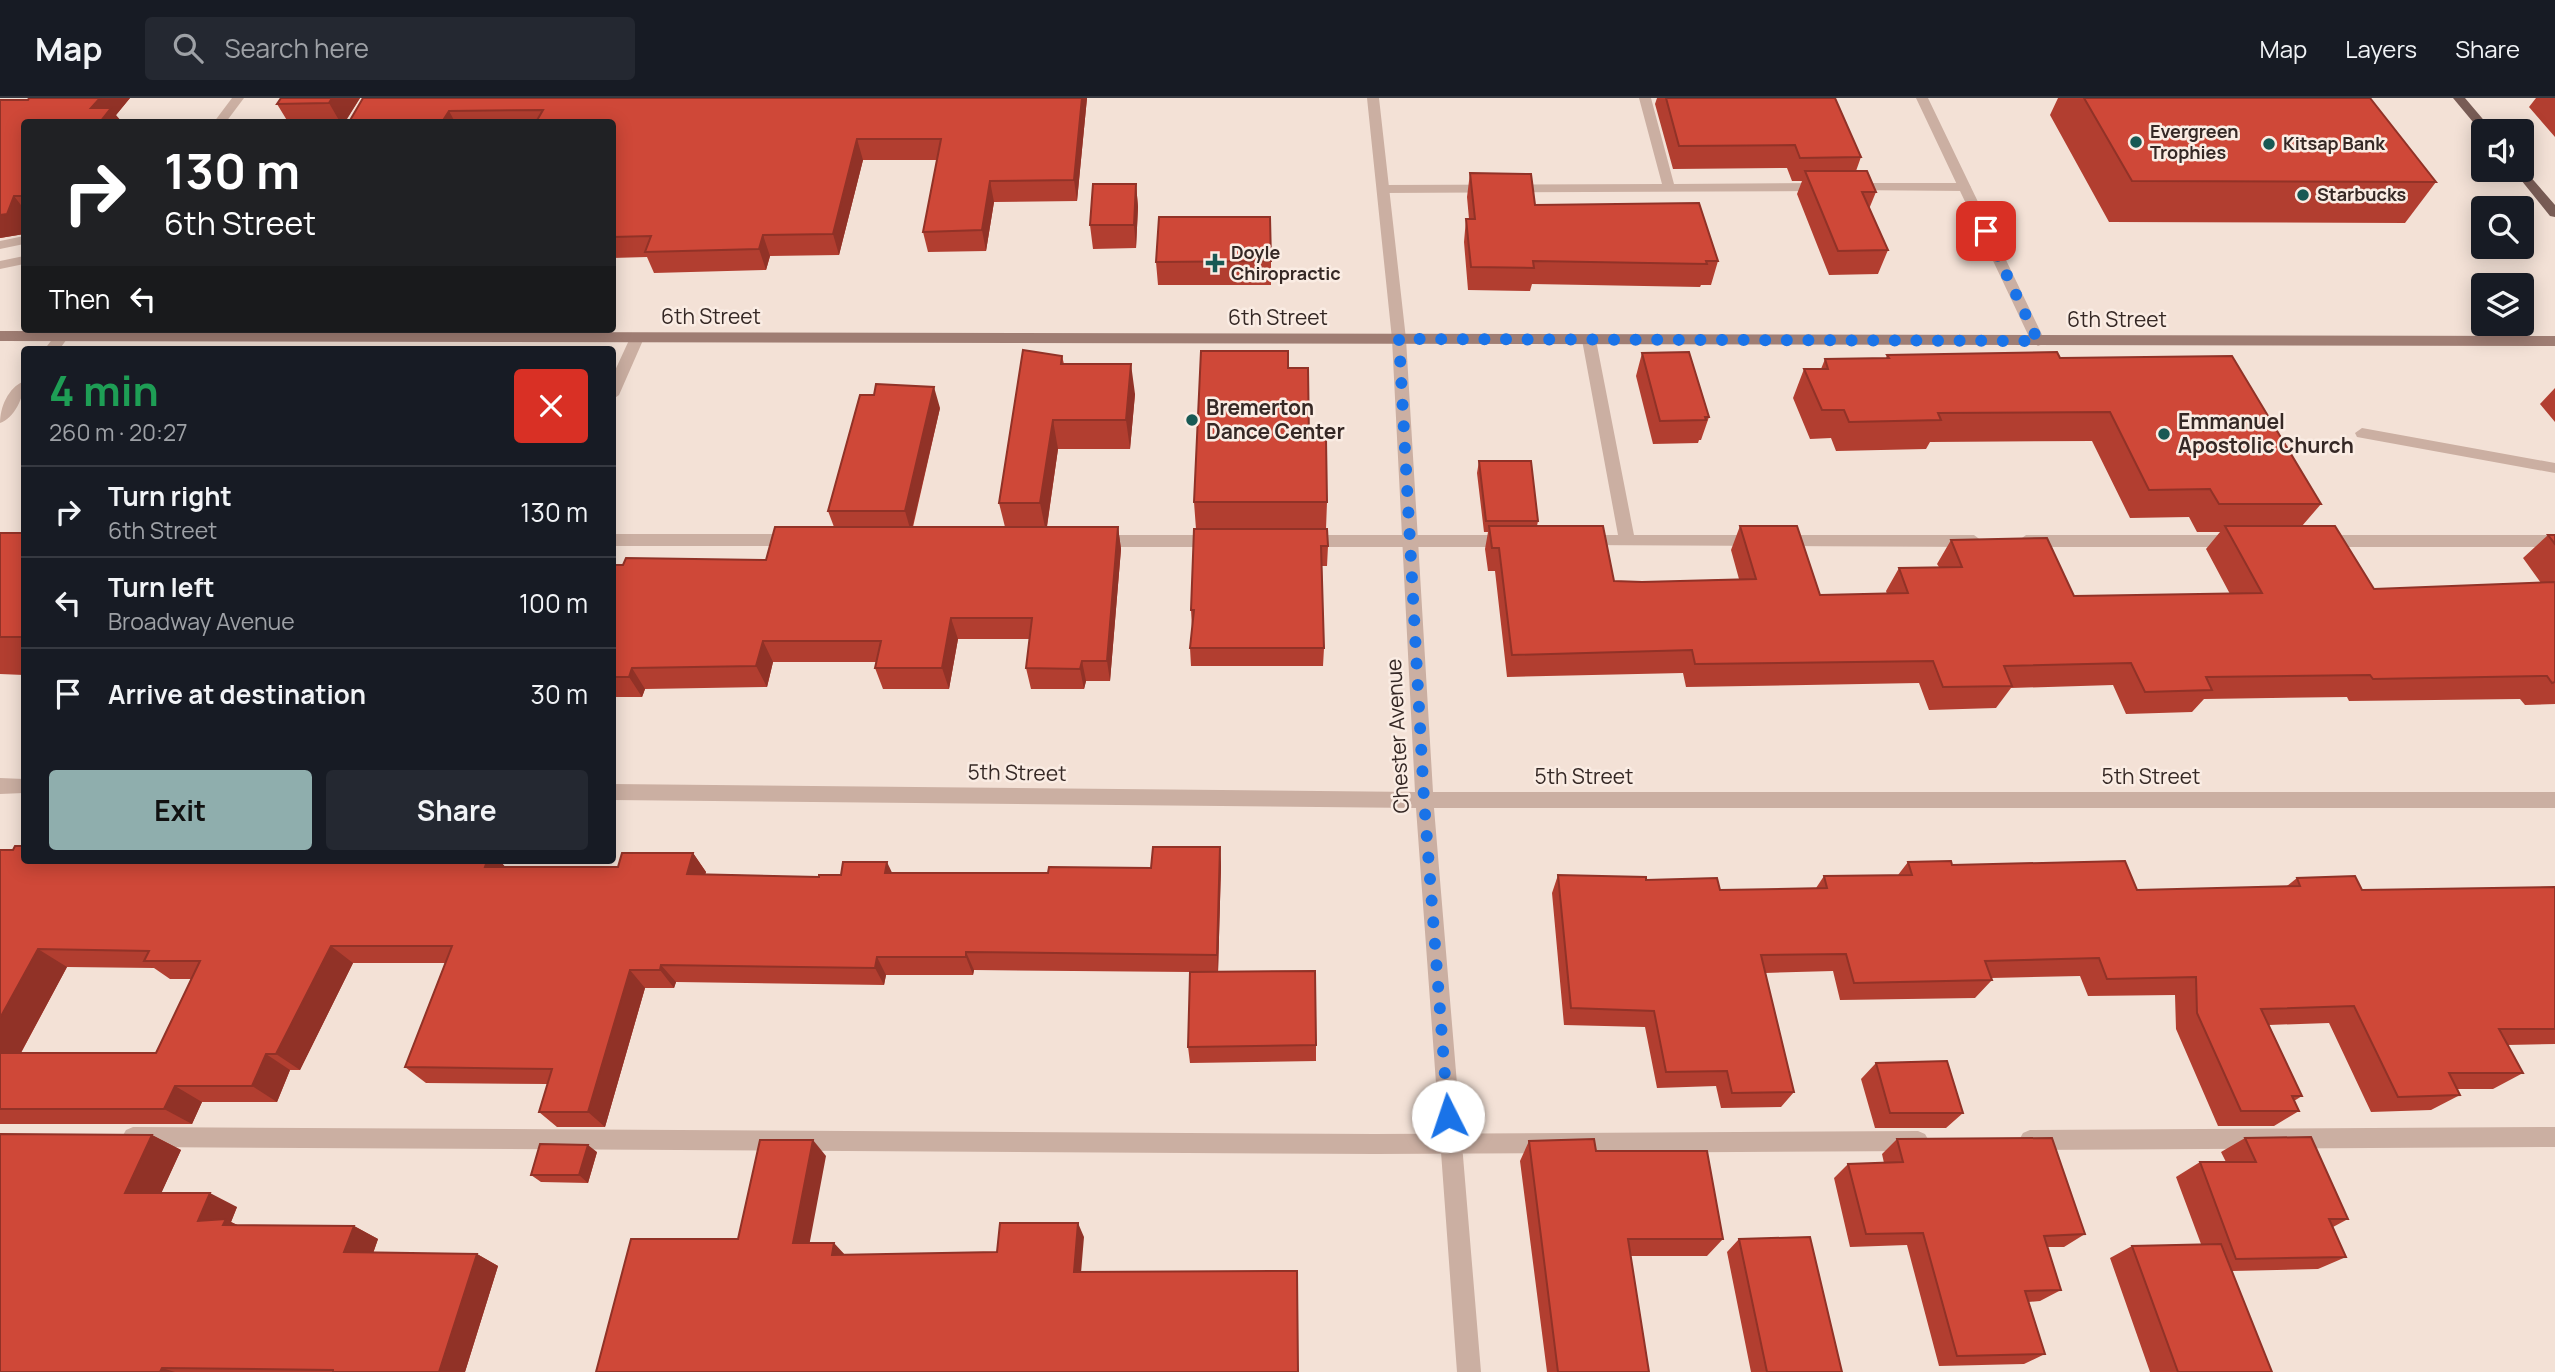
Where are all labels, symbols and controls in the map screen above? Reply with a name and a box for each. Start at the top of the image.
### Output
search box [145,17,635,80]
text: Map [35,26,103,71]
icon: search [169,29,207,67]
text: Search here [225,30,369,66]
text: Map [2260,32,2307,65]
text: Layers [2345,32,2417,65]
text: Share [2455,32,2520,65]
place label: Evergreen Trophies [2150,119,2239,164]
map controls [2471,119,2534,336]
button: sound [2471,119,2534,182]
place label: Kitsap Bank [2283,131,2386,155]
marker: Evergreen Trophies [2128,134,2144,150]
marker: Kitsap Bank [2261,136,2277,152]
text: 130 m [164,137,300,204]
icon: right [49,147,140,238]
place label: Starbucks [2317,182,2406,206]
marker: Starbucks [2295,187,2311,203]
button: search [2471,196,2534,259]
text: 6th Street [164,201,316,245]
pin [1956,201,2016,261]
icon: arrive [1967,212,2005,250]
place label: Doyle Chiropractic [1231,240,1341,285]
marker: Doyle Chiropractic [1205,253,1225,273]
button: layers [2471,273,2534,336]
icon: left [124,280,162,318]
text: Then [49,281,110,317]
street label: 6th Street [661,302,761,330]
street label: 6th Street [1228,303,1328,331]
street label: 6th Street [2067,305,2167,333]
text: 4 min [49,361,159,419]
button: close [514,369,588,443]
place label: Bremerton Dance Center [1206,393,1345,445]
place label: Emmanuel Apostolic Church [2178,407,2354,459]
marker: Bremerton Dance Center [1184,412,1200,428]
text: 260 m · 20:27 [49,416,188,448]
marker: Emmanuel Apostolic Church [2156,426,2172,442]
text: Turn right [108,478,232,514]
icon: right [49,493,87,531]
text: 130 m [520,494,588,530]
text: 6th Street [108,514,217,546]
text: Turn left [108,569,215,605]
icon: left [49,584,87,622]
text: 100 m [519,585,588,621]
text: Broadway Avenue [108,605,295,637]
street label: Chester Avenue [1379,658,1415,814]
icon: arrive [49,675,87,713]
text: Arrive at destination [108,676,366,712]
text: 30 m [531,676,588,712]
street label: 5th Street [967,757,1067,787]
street label: 5th Street [1535,762,1633,790]
street label: 5th Street [2102,762,2200,790]
button: Exit [49,770,312,850]
button: Share [326,770,588,850]
position arrow [1411,1079,1485,1153]

